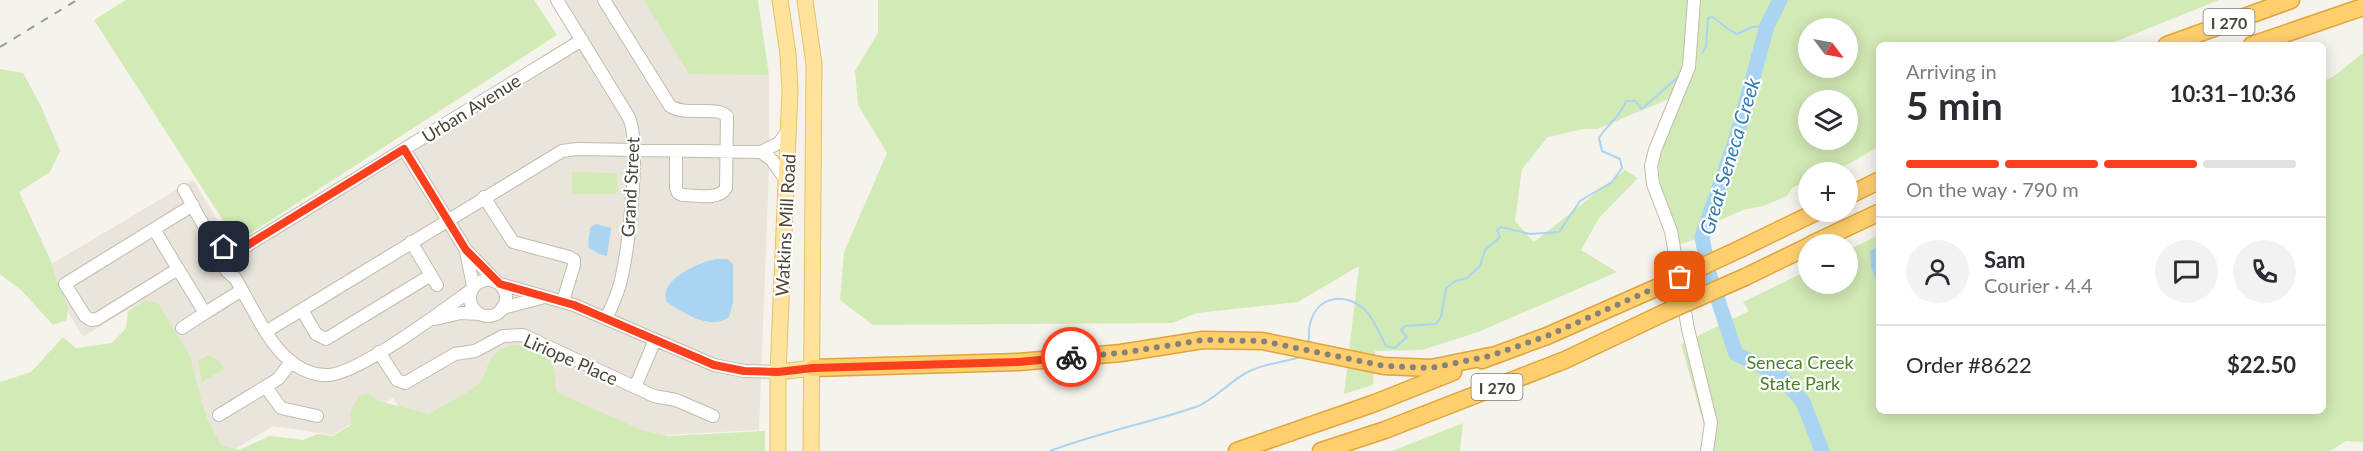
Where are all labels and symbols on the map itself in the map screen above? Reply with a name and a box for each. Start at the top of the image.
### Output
road number: I 270 [2204,9,2254,35]
north arrow [1798,18,1858,78]
street label: Urban Avenue [418,69,524,147]
water label: Great Seneca Creek [1694,74,1764,237]
street label: Grand Street [616,136,644,238]
street label: Watkins Mill Road [770,153,800,297]
pin [198,221,249,272]
pin [1654,251,1705,302]
courier [1041,327,1101,387]
street label: Liriope Place [521,328,621,390]
park label: Seneca Creek State Park [1746,351,1854,394]
road number: I 270 [1472,374,1522,400]

